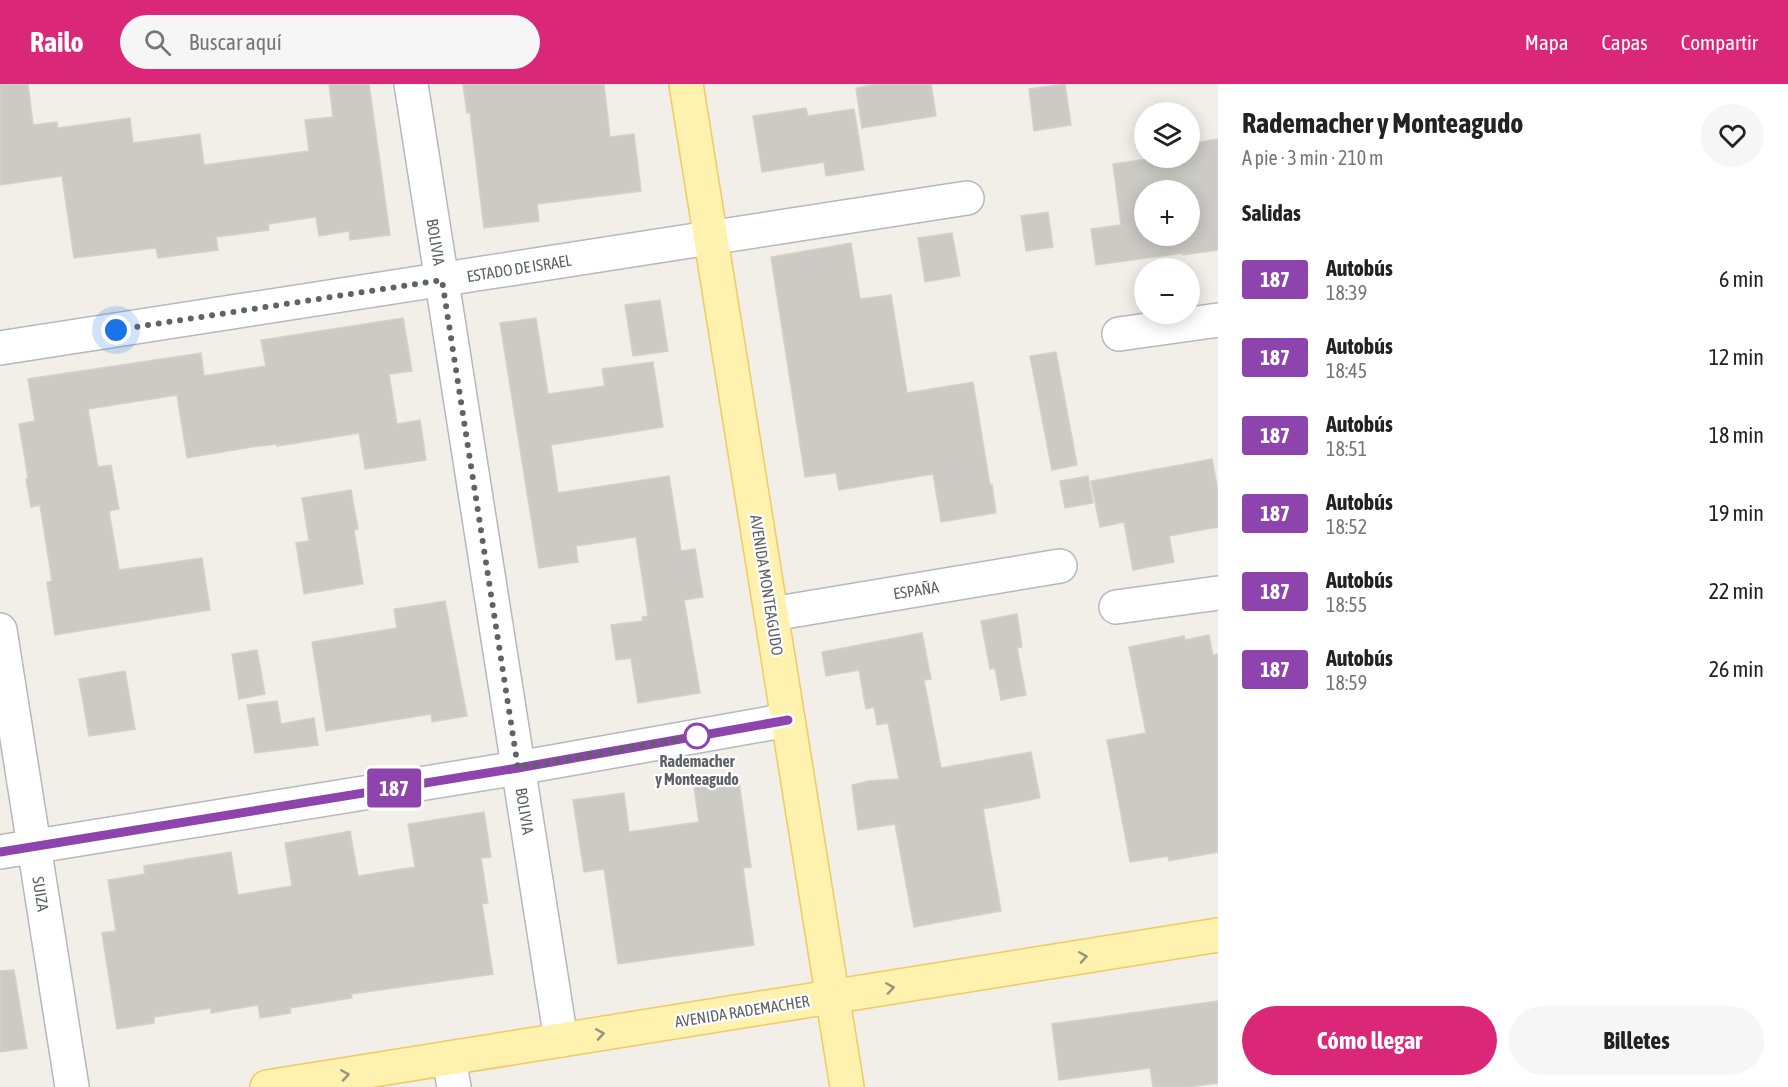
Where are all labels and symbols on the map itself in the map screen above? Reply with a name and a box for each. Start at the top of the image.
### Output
street label: BOLIVIA [423,217,449,267]
street label: ESTADO DE ISRAEL [465,251,573,285]
your location [101,315,131,345]
street label: AVENIDA MONTEAGUDO [747,513,787,657]
street label: ESPAÑA [892,577,940,602]
marker: Rademacher y Monteagudo [684,723,710,749]
place label: Rademacher y Monteagudo [655,752,739,788]
line badge: 187 [360,768,428,808]
street label: BOLIVIA [512,786,538,836]
street label: SUIZA [29,875,53,913]
one-way arrow [1078,951,1088,964]
one-way arrow [886,982,895,994]
street label: AVENIDA RADEMACHER [673,991,811,1031]
one-way arrow [595,1028,605,1041]
one-way arrow [341,1069,350,1081]

